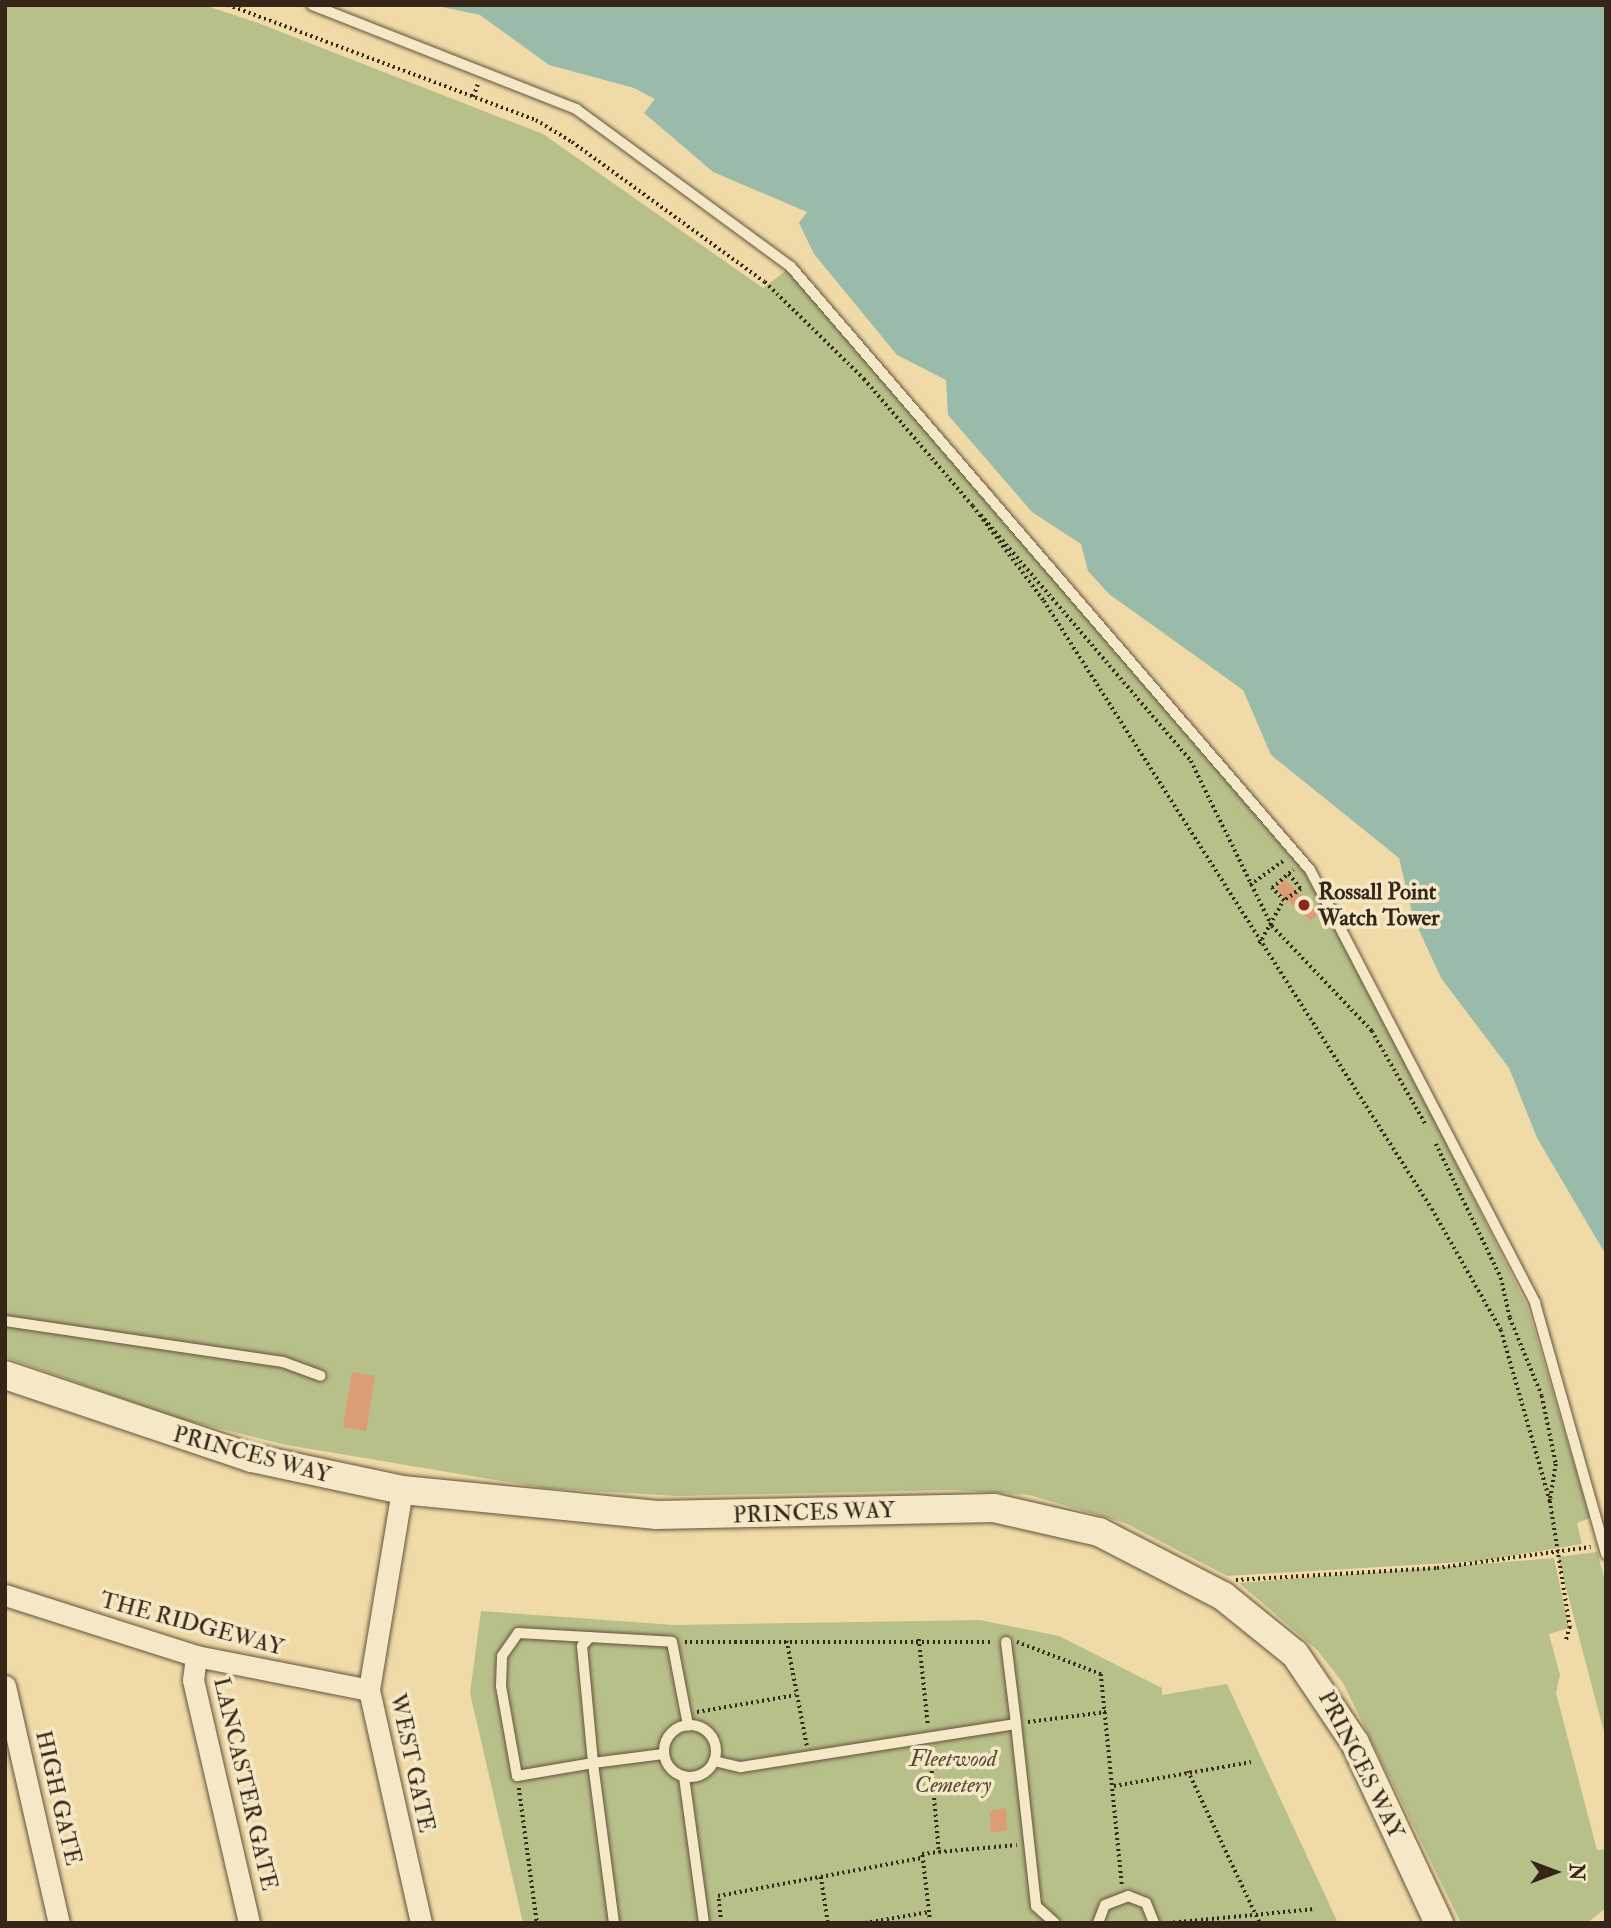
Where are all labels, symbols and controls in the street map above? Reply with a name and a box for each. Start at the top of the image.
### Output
place label: Rossall Point Watch Tower [1318,878,1440,932]
marker: Rossall Point Watch Tower [1296,897,1312,913]
street label: PRINCES WAY [170,1421,334,1489]
street label: PRINCES WAY [732,1496,896,1530]
street label: THE RIDGEWAY [97,1586,287,1662]
street label: LANCASTER GATE [207,1675,283,1893]
street label: PRINCES WAY [1312,1686,1410,1844]
street label: WEST GATE [384,1691,440,1835]
street label: HIGH GATE [29,1728,87,1868]
park label: Fleetwood Cemetery [909,1745,997,1799]
north arrow [1520,1837,1590,1907]
text: N [1564,1863,1588,1881]

